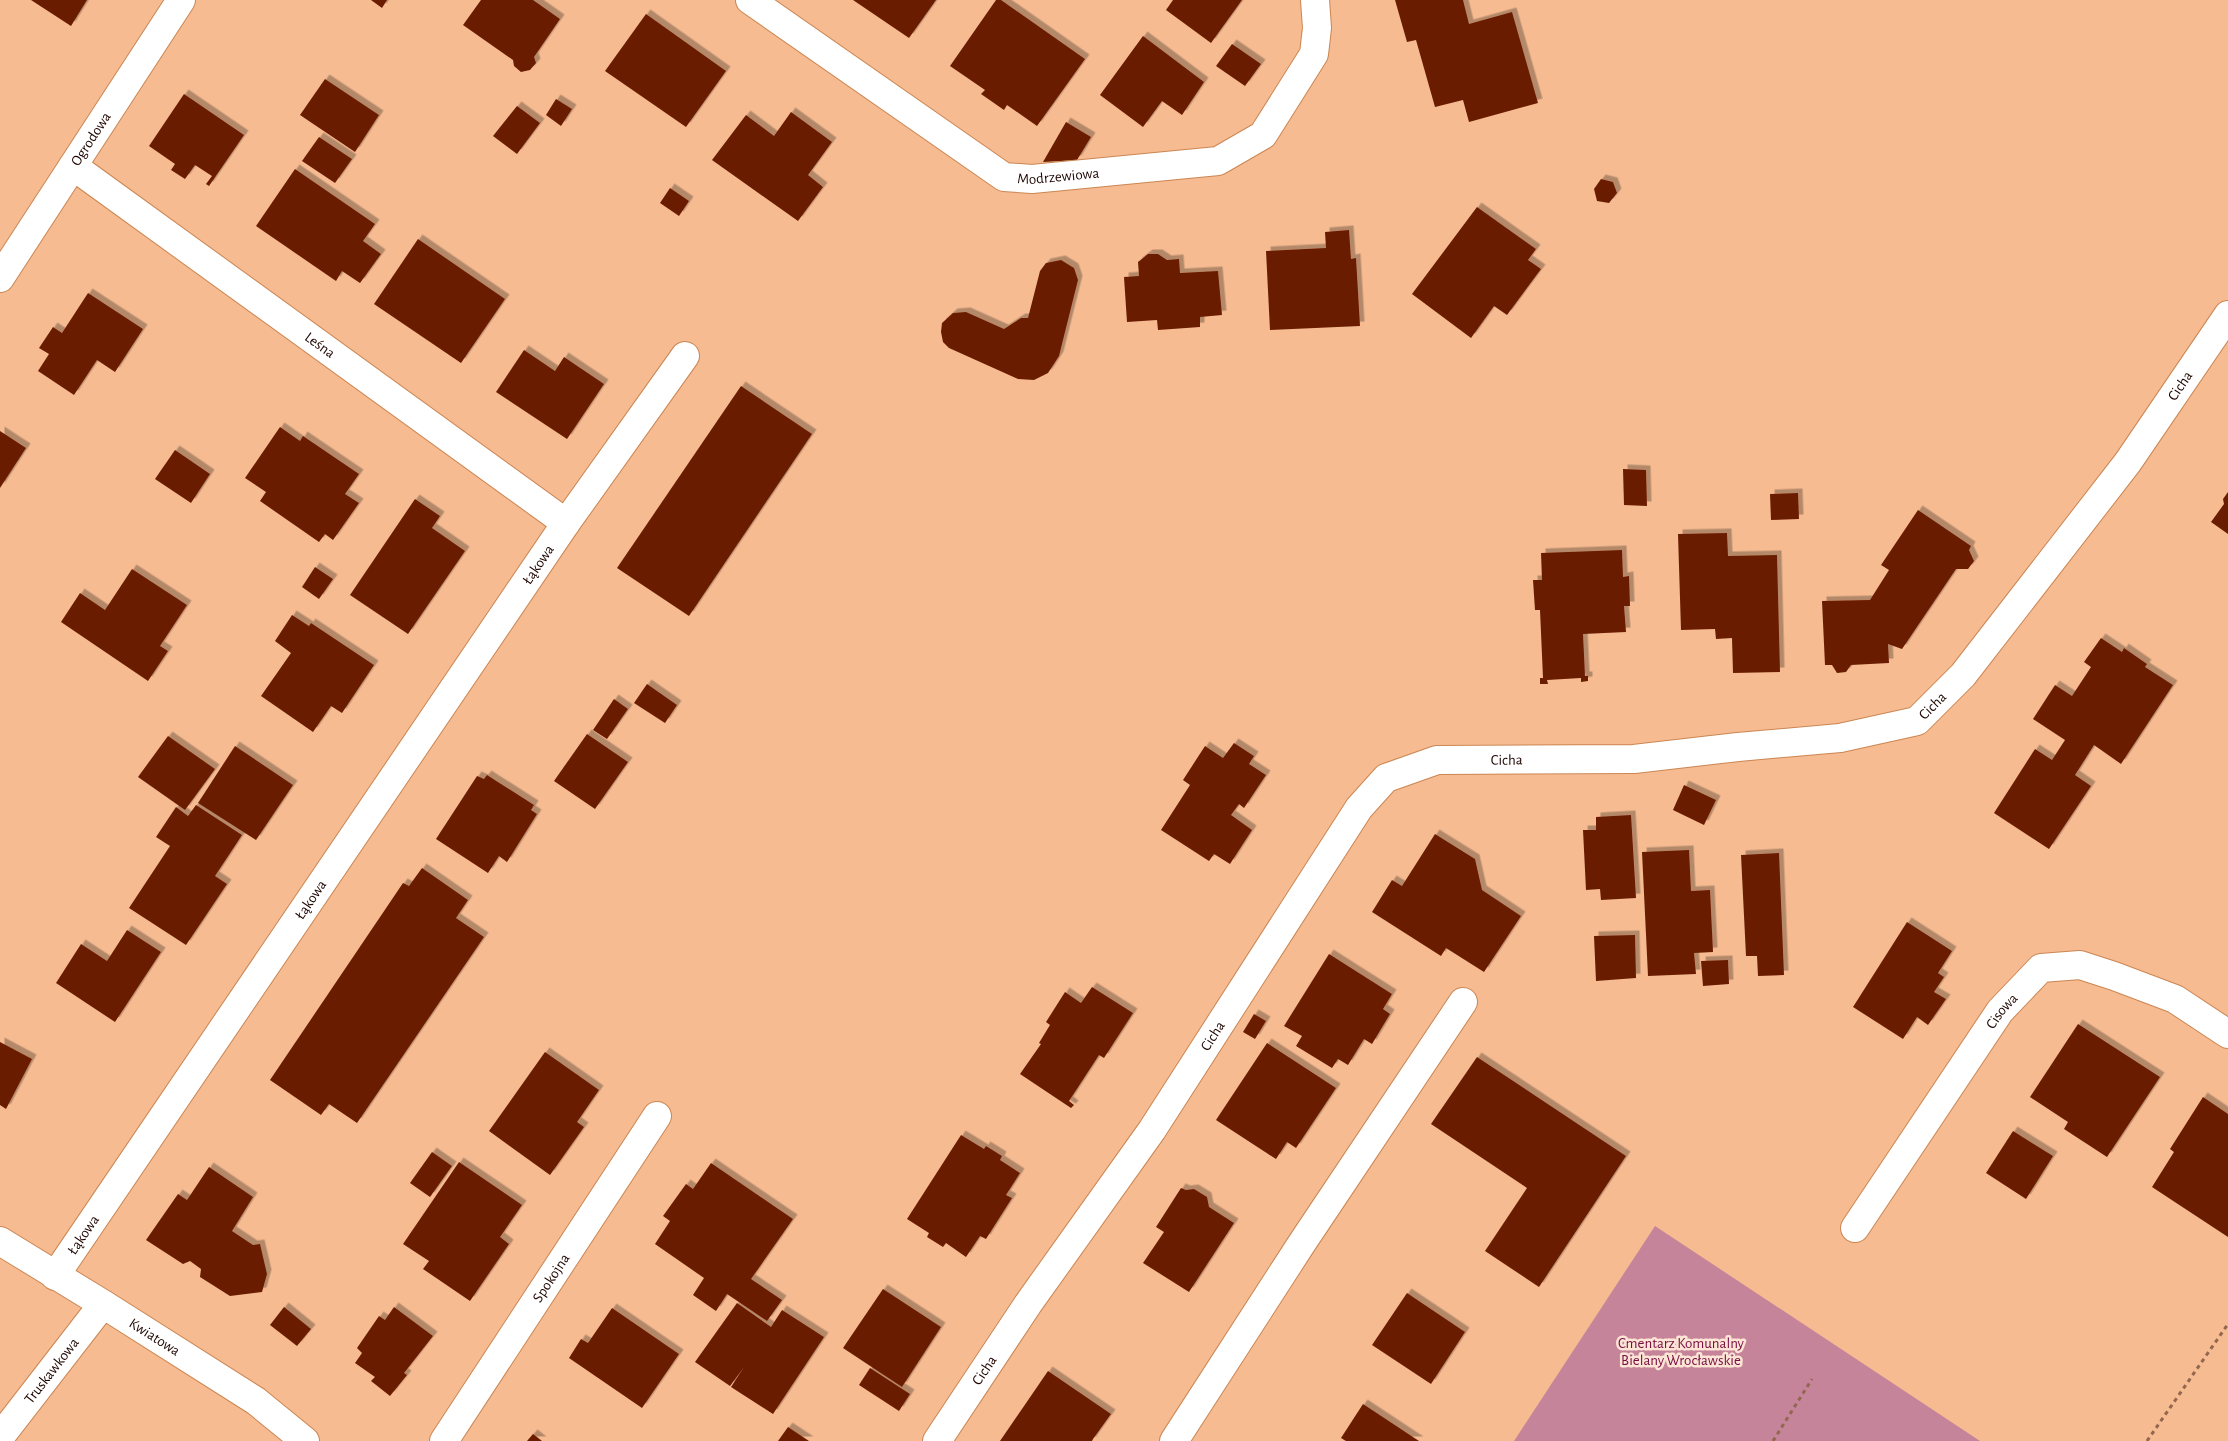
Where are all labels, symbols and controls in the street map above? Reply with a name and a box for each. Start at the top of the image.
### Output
street label: Ogrodowa [68,110,114,169]
street label: Modrzewiowa [1017,166,1100,187]
street label: Leśna [302,329,338,361]
street label: Cicha [2165,369,2196,403]
street label: Łąkowa [520,542,557,587]
street label: Cicha [1916,689,1949,723]
street label: Cicha [1491,753,1523,768]
street label: Łąkowa [292,877,329,922]
street label: Cisowa [1983,991,2021,1032]
street label: Cicha [1198,1019,1228,1054]
street label: Łąkowa [65,1212,102,1257]
street label: Spokojna [530,1251,573,1305]
street label: Kwiatowa [126,1316,183,1359]
street label: Truskawkowa [22,1335,82,1407]
park label: Cmentarz Komunalny Bielany Wrocławskie [1618,1336,1745,1368]
street label: Cicha [969,1353,1000,1388]

